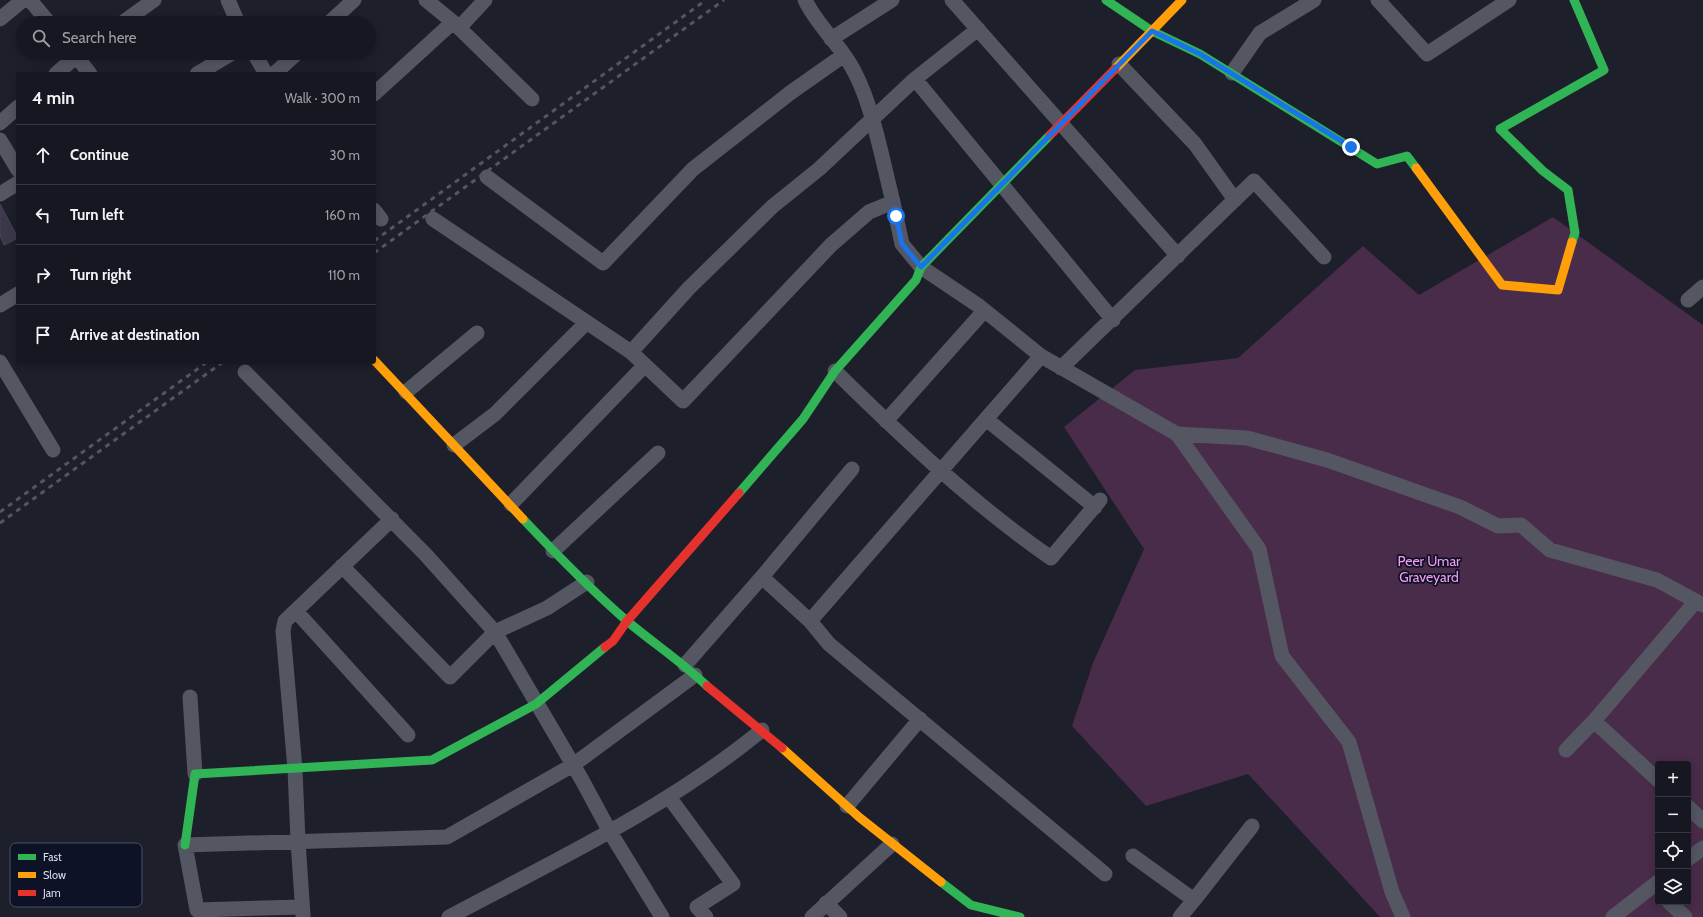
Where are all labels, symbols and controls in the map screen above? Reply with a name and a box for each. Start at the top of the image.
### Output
search box [16,16,376,60]
icon: search [30,27,52,49]
text: Search here [62,29,137,47]
text: 4 min [32,88,75,108]
text: Walk · 300 m [285,90,360,106]
route end [1342,138,1360,156]
icon: ahead [32,144,54,166]
text: Continue [70,146,129,164]
text: 30 m [330,147,360,163]
icon: left [32,204,54,226]
text: Turn left [70,206,124,224]
text: 160 m [325,207,360,223]
route start [887,207,905,225]
icon: right [32,264,54,286]
text: Turn right [70,266,131,284]
text: 110 m [328,267,360,283]
icon: arrive [32,324,54,346]
text: Arrive at destination [70,326,200,344]
park label: Peer Umar Graveyard [1397,552,1461,586]
map controls [1655,761,1691,905]
button: + [1655,761,1691,797]
button: − [1655,797,1691,833]
button: locate [1655,833,1691,869]
legend [10,843,142,907]
text: Fast [43,850,62,864]
text: Slow [43,868,66,882]
button: layers [1655,869,1691,905]
text: Jam [42,886,61,900]

